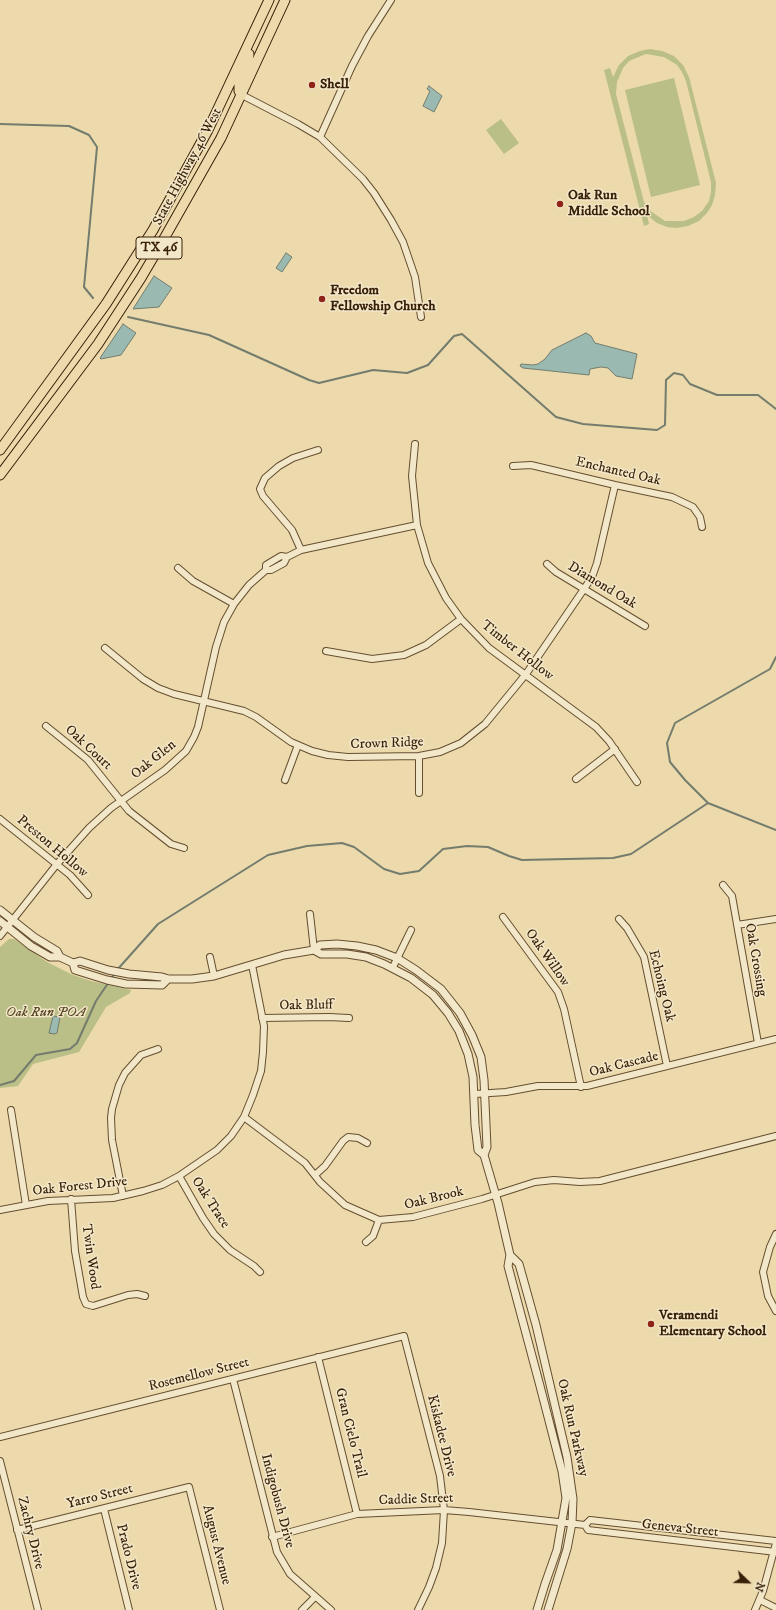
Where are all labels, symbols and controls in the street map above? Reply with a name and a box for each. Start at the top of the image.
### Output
place label: Shell [320,77,349,93]
marker: Shell [307,80,317,90]
street label: State Highway 46 West [150,105,226,229]
place label: Oak Run Middle School [568,188,650,220]
marker: Oak Run Middle School [555,199,565,209]
road number: TX 46 [136,237,182,259]
place label: Freedom Fellowship Church [330,283,436,316]
marker: Freedom Fellowship Church [317,294,327,304]
street label: Enchanted Oak [574,454,662,490]
street label: Diamond Oak [565,559,639,613]
street label: Timber Hollow [477,617,557,685]
street label: Oak Court [61,722,115,774]
street label: Crown Ridge [350,734,424,754]
street label: Oak Glen [128,737,180,783]
street label: Preston Hollow [13,812,91,882]
street label: Oak Crossing [740,922,770,998]
street label: Oak Willow [521,926,573,990]
street label: Echoing Oak [644,948,678,1024]
street label: Oak Bluff [279,997,333,1015]
park label: Oak Run POA [6,1005,86,1021]
street label: Oak Cascade [588,1048,660,1082]
street label: Oak Forest Drive [32,1174,128,1200]
street label: Oak Trace [187,1174,233,1232]
street label: Oak Brook [403,1184,465,1214]
street label: Twin Wood [77,1223,103,1291]
place label: Veramendi Elementary School [659,1308,766,1340]
marker: Veramendi Elementary School [646,1319,656,1329]
street label: Rosemellow Street [147,1354,251,1396]
street label: Oak Run Parkway [553,1377,591,1479]
street label: Gran Cielo Trail [331,1386,369,1480]
street label: Kiskadee Drive [423,1393,459,1479]
street label: Indigobush Drive [256,1452,298,1550]
street label: Yarro Street [65,1481,135,1513]
street label: Caddie Street [378,1490,454,1510]
street label: Zachry Drive [13,1495,47,1571]
street label: August Avenue [198,1503,234,1587]
street label: Geneva Street [641,1517,719,1541]
street label: Prado Drive [112,1522,144,1592]
north arrow [728,1562,768,1602]
text: N [751,1580,767,1594]

